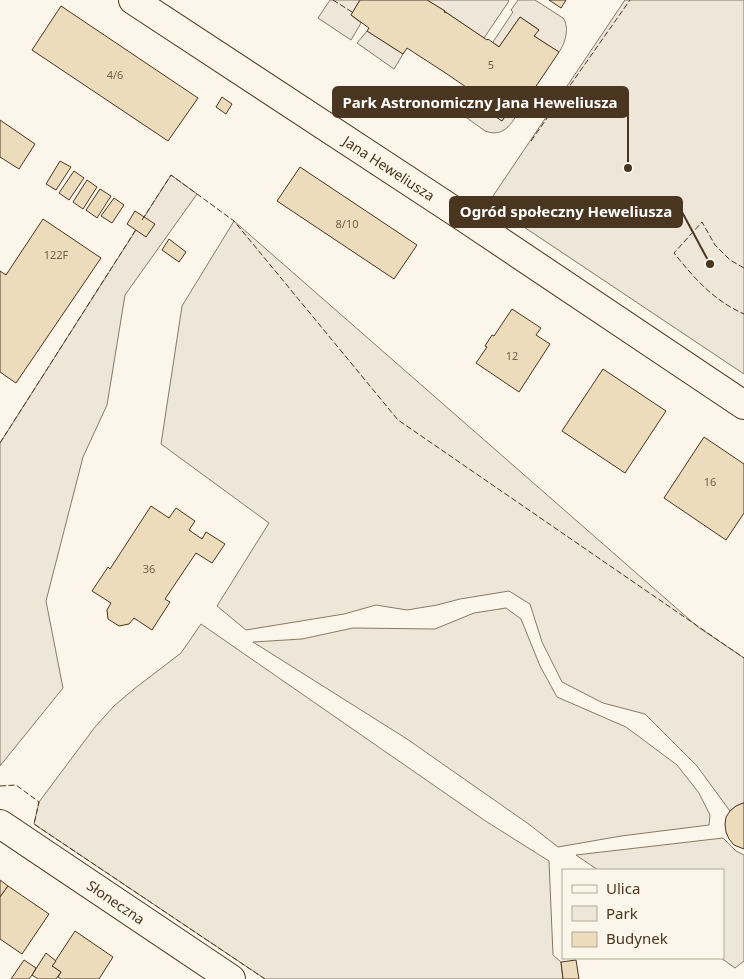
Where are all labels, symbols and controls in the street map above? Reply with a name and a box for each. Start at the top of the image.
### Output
house number: 5 [488,57,494,72]
house number: 4/6 [107,67,123,82]
callout: Park Astronomiczny Jana Heweliusza [333,87,628,117]
text: Park Astronomiczny Jana Heweliusza [342,92,618,112]
street label: Jana Heweliusza [338,130,439,205]
callout: Ogród społeczny Heweliusza [450,197,682,227]
text: Ogród społeczny Heweliusza [460,201,672,221]
house number: 8/10 [336,216,358,231]
house number: 122F [44,247,69,262]
house number: 12 [506,348,518,363]
house number: 16 [704,474,716,489]
house number: 36 [143,561,155,576]
legend [562,869,724,959]
street label: Słoneczna [83,876,149,928]
text: Ulica [606,878,640,898]
text: Park [606,903,638,923]
text: Budynek [606,928,668,948]

